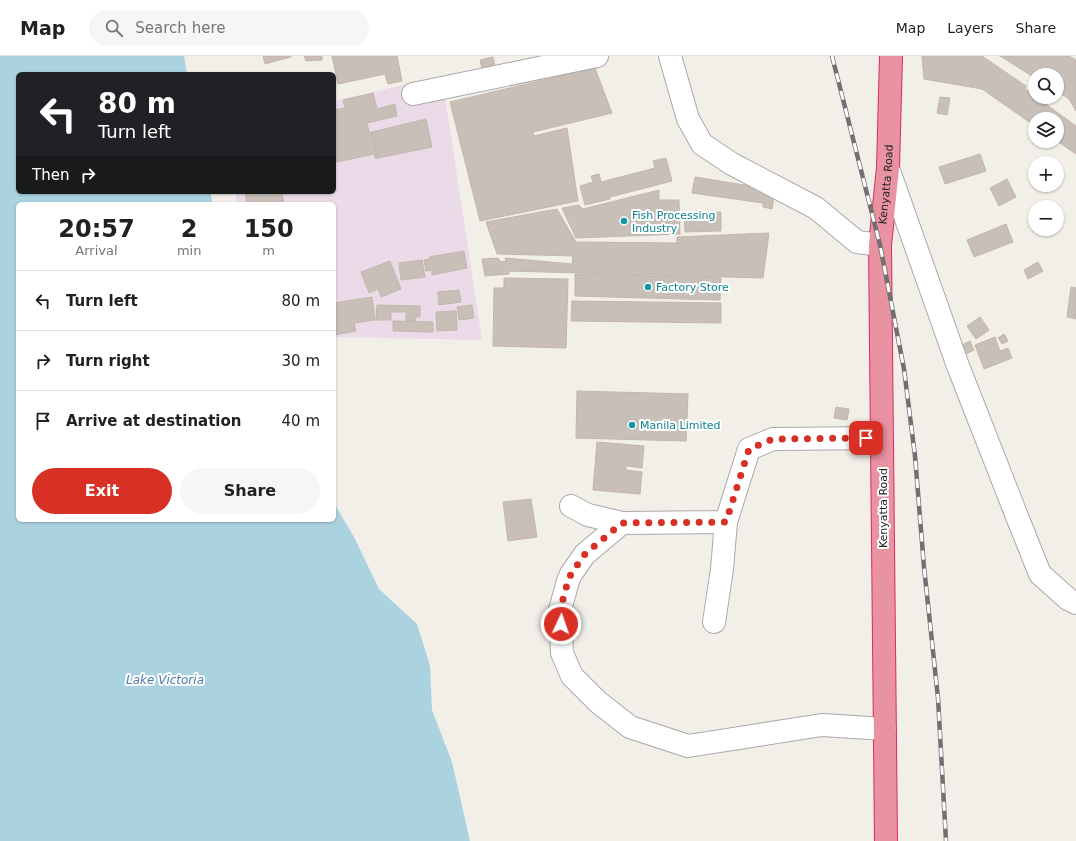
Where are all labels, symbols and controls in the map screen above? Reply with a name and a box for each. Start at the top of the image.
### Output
search box [89,10,369,46]
text: Map [20,17,65,39]
icon: search [103,17,125,39]
text: Search here [135,19,225,37]
text: Map [896,20,925,36]
text: Layers [947,20,994,36]
text: Share [1016,20,1056,36]
map controls [1028,68,1064,236]
button: search [1028,68,1064,104]
text: 80 m [98,87,176,120]
icon: left [32,88,84,140]
button: layers [1028,112,1064,148]
text: Turn left [98,121,171,142]
street label: Kenyatta Road [876,144,896,225]
button: + [1028,156,1064,192]
icon: right [77,164,99,186]
text: Then [32,166,69,184]
button: − [1028,200,1064,236]
place label: Fish Processing Industry [632,209,716,235]
text: 20:57 [58,215,135,243]
text: 2 [181,215,197,243]
text: 150 [244,215,294,243]
marker: Fish Processing Industry [619,216,629,226]
text: Arrival [75,243,118,258]
text: min [177,243,201,258]
text: m [262,243,275,258]
place label: Factory Store [656,281,729,294]
marker: Factory Store [643,282,653,292]
icon: left [32,290,54,312]
text: Turn left [66,292,138,310]
text: 80 m [282,292,320,310]
icon: right [32,350,54,372]
text: Turn right [66,352,150,370]
text: 30 m [282,352,320,370]
icon: arrive [32,410,54,432]
text: Arrive at destination [66,412,241,430]
text: 40 m [282,412,320,430]
place label: Manila Limited [640,419,721,432]
marker: Manila Limited [627,420,637,430]
pin [849,421,883,455]
icon: arrive [855,427,877,449]
button: Exit [32,468,172,514]
button: Share [180,468,320,514]
street label: Kenyatta Road [877,468,890,548]
position arrow [540,603,582,645]
water label: Lake Victoria [126,673,204,687]

